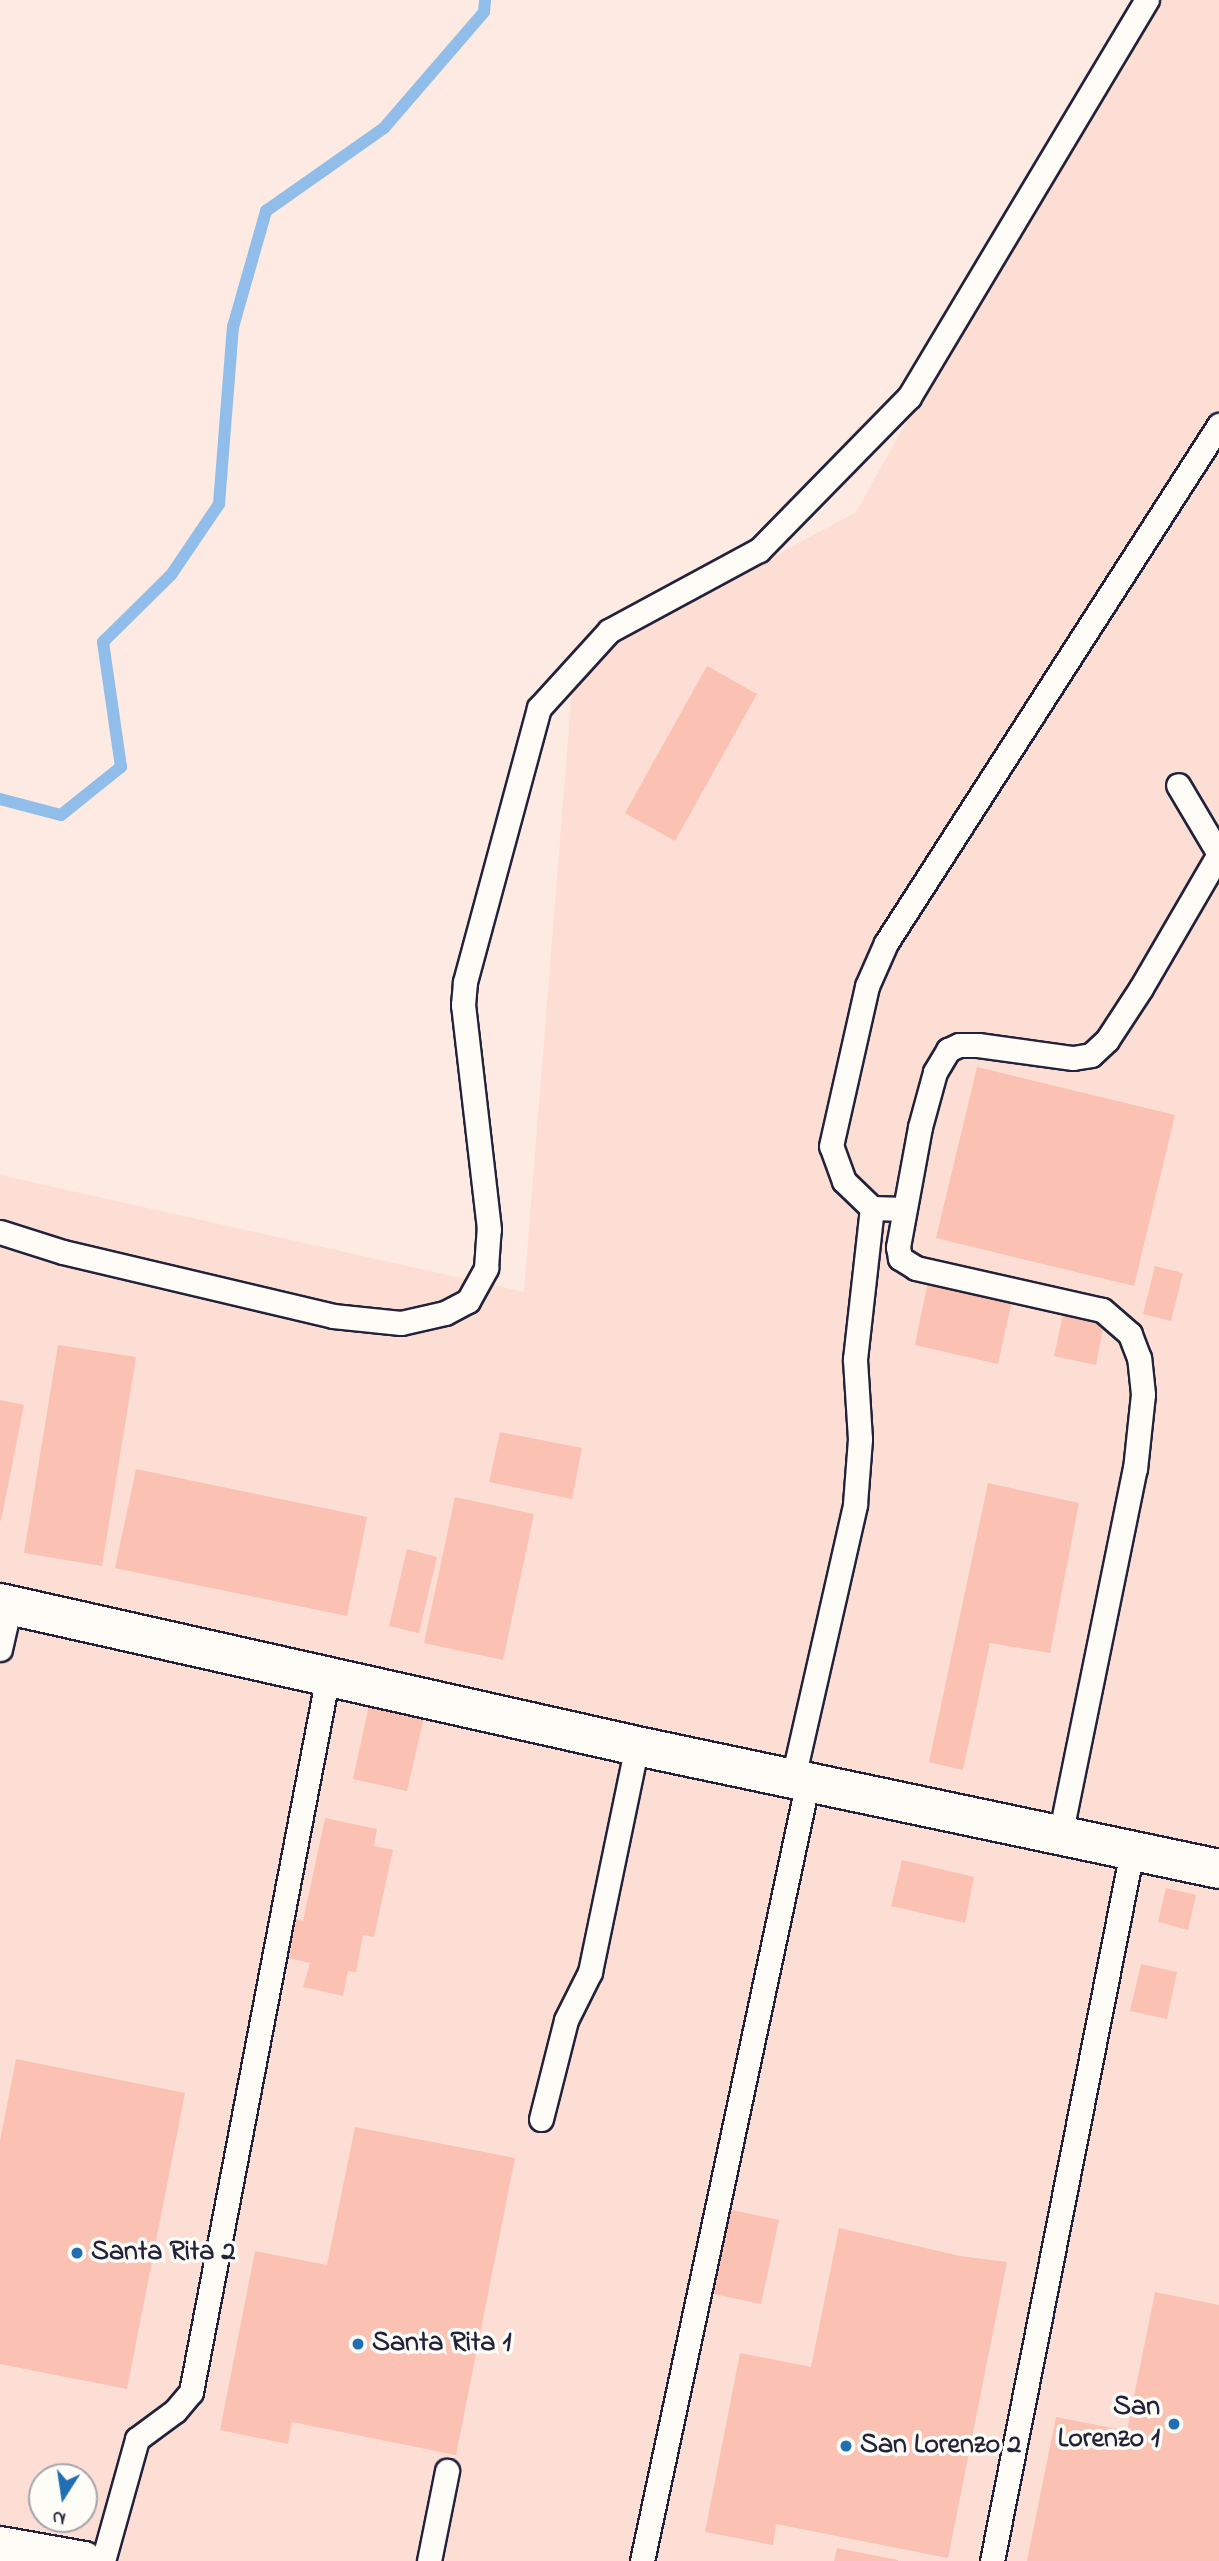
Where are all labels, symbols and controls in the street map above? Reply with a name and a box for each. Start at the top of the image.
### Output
place label: Santa Rita 2 [91,2236,235,2270]
marker: Santa Rita 2 [69,2245,85,2261]
place label: Santa Rita 1 [372,2327,511,2361]
marker: Santa Rita 1 [350,2336,366,2352]
place label: San Lorenzo 1 [1058,2391,1160,2457]
marker: San Lorenzo 1 [1166,2416,1182,2432]
place label: San Lorenzo 2 [860,2429,1021,2463]
marker: San Lorenzo 2 [838,2438,854,2454]
north arrow [28,2463,98,2533]
text: N [50,2503,68,2532]

